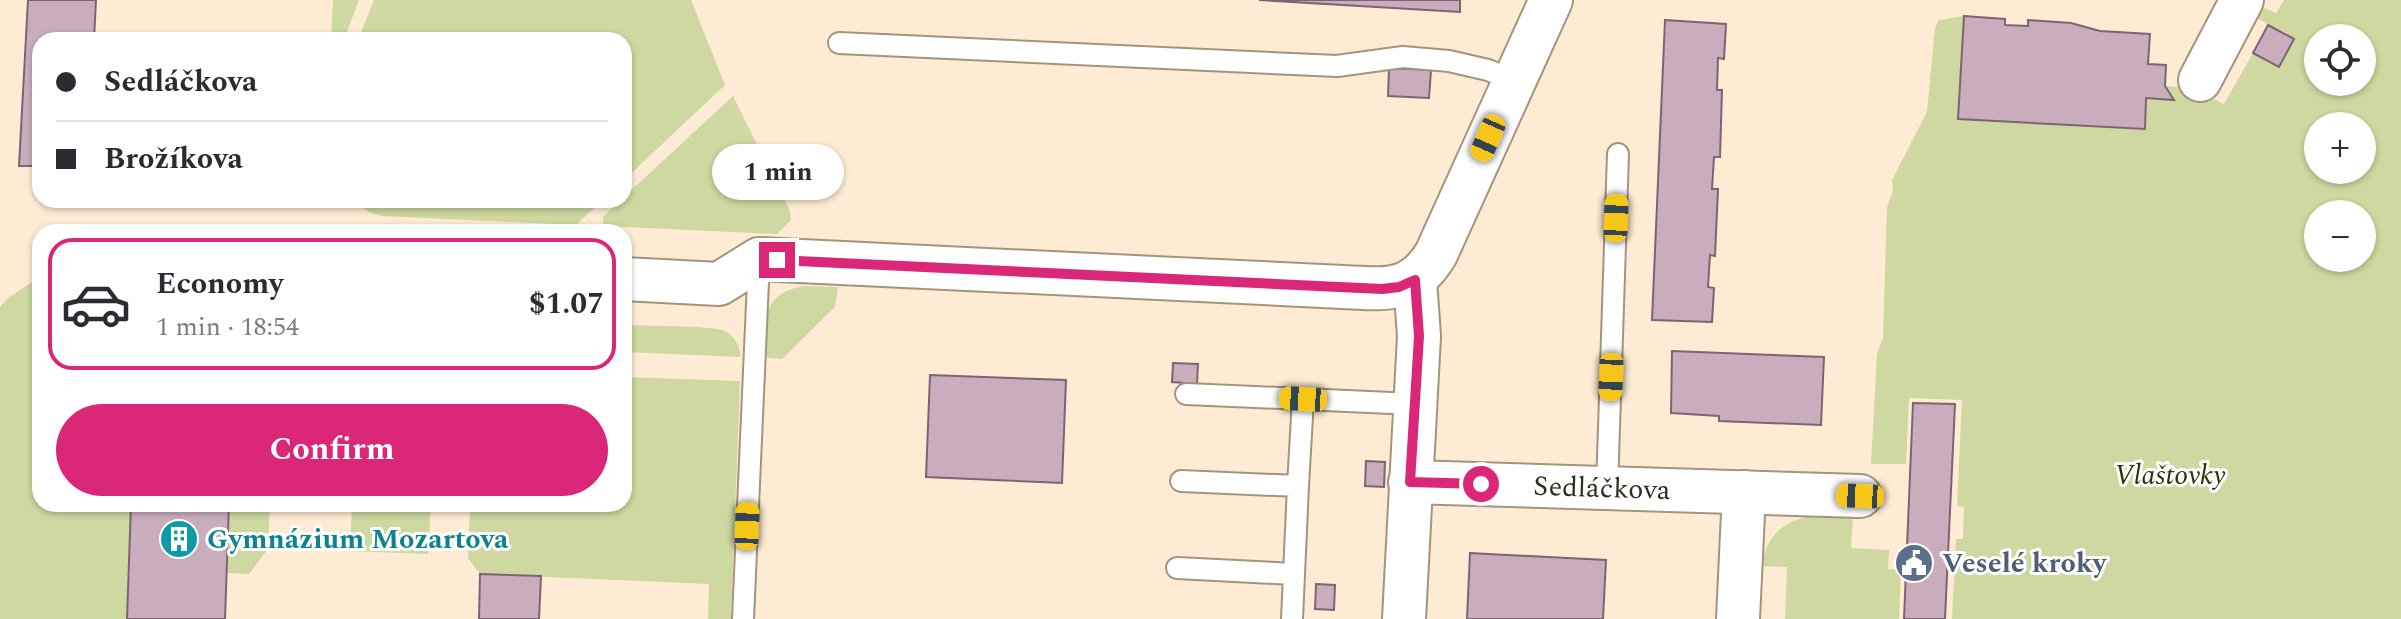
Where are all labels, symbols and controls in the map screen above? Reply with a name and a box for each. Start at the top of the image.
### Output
map controls [2304,24,2376,272]
button: locate [2304,24,2376,96]
text: Sedláčkova [104,59,258,105]
car [1467,111,1509,165]
button: + [2304,112,2376,184]
text: Brožíkova [104,136,243,182]
callout: 1 min [711,144,843,200]
text: 1 min [743,152,813,192]
car [1603,194,1629,242]
button: − [2304,200,2376,272]
route end [759,242,795,278]
text: Economy [156,261,283,307]
icon: car [60,268,132,340]
text: $1.07 [529,281,604,327]
text: 1 min · 18:54 [156,307,299,347]
car [1598,353,1624,401]
car [1278,386,1328,412]
button: Confirm [56,404,608,496]
park label: Vlaštovky [2114,454,2226,497]
street label: Sedláčkova [1533,464,1672,512]
route start [1463,466,1499,502]
car [1836,483,1884,509]
car [734,502,760,550]
building icon: Gymnázium Mozartova [158,518,200,560]
place label: Gymnázium Mozartova [207,518,509,561]
public building icon: Veselé kroky [1893,542,1935,584]
place label: Veselé kroky [1942,542,2108,585]

